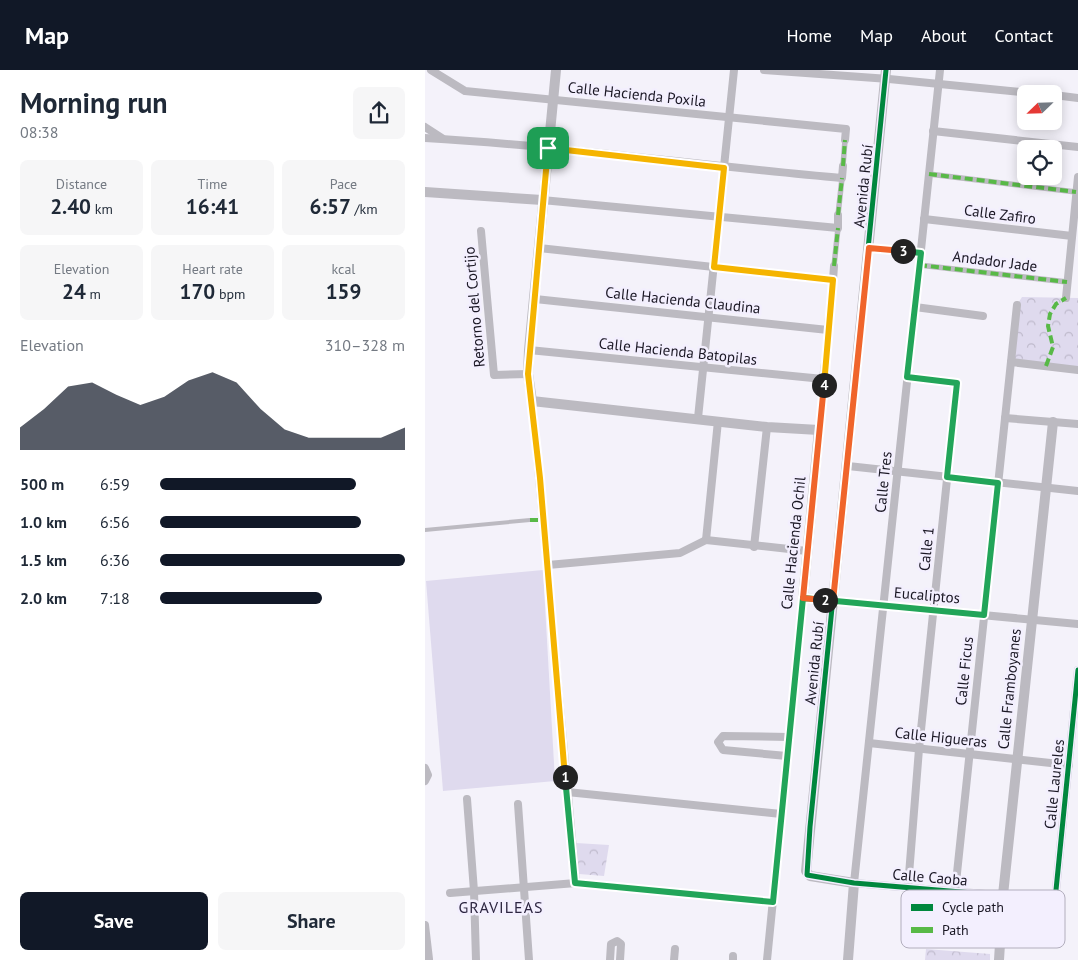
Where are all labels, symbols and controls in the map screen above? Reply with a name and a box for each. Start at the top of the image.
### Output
text: Map [25,20,69,51]
text: Home [786,24,832,47]
text: Map [860,24,893,47]
text: About [921,24,967,47]
text: Contact [995,24,1053,47]
street label: Calle Hacienda Poxila [567,77,707,111]
text: Morning run [20,84,168,121]
north arrow [1017,85,1063,130]
map controls [1017,85,1062,185]
button: share [353,87,405,139]
text: 08:38 [20,122,58,142]
pin [527,127,569,169]
icon: arrive [534,134,562,162]
button: locate [1017,140,1062,185]
street label: Avenida Rubí [849,143,877,229]
text: Distance [56,175,107,193]
text: Time [197,175,228,193]
text: Pace [330,175,357,193]
text: 2.40 [50,193,91,220]
text: 16:41 [186,193,239,220]
text: 6:57 [309,193,351,220]
text: km [91,200,113,218]
text: /km [351,200,378,218]
street label: Calle Zafiro [963,200,1037,228]
pin: 3 [891,238,915,264]
text: 3 [900,242,907,260]
street label: Retorno del Cortijo [459,246,489,368]
street label: Andador Jade [952,246,1038,276]
text: Elevation [54,260,109,278]
text: Heart rate [182,260,243,278]
text: kcal [332,260,355,278]
text: 24 [62,278,86,305]
text: 170 [180,278,215,305]
text: 159 [326,278,361,305]
street label: Calle Hacienda Claudina [604,282,762,318]
text: m [86,285,101,303]
text: bpm [215,285,245,303]
street label: Calle Hacienda Batopilas [598,333,758,369]
text: Elevation [20,335,84,355]
text: 310–328 m [325,335,405,355]
pin: 4 [811,372,837,398]
text: 4 [821,376,828,394]
street label: Calle Tres [870,450,896,514]
text: 500 m [20,474,64,494]
text: 6:59 [100,474,130,494]
street label: Calle Hacienda Ochil [777,475,809,610]
text: 1.0 km [20,512,67,532]
text: 6:56 [100,512,130,532]
street label: Calle 1 [914,526,938,572]
text: 1.5 km [20,550,67,570]
text: 6:36 [100,550,130,570]
street label: Eucaliptos [893,583,961,607]
text: 2.0 km [20,588,67,608]
text: 7:18 [100,588,130,608]
pin: 2 [813,588,837,612]
text: 2 [822,591,829,609]
street label: Avenida Rubí [800,620,828,706]
street label: Calle Framboyanes [993,628,1025,750]
street label: Calle Ficus [951,636,977,706]
street label: Calle Higueras [894,723,988,751]
street label: Calle Laureles [1040,738,1068,830]
pin: 1 [553,764,577,790]
text: 1 [562,768,569,786]
street label: Calle Caoba [892,864,968,890]
legend [901,890,1065,948]
button: Save [20,892,208,950]
button: Share [218,892,405,950]
district label: GRAVILEAS [459,897,543,917]
text: Cycle path [942,898,1004,916]
text: Path [942,921,969,939]

